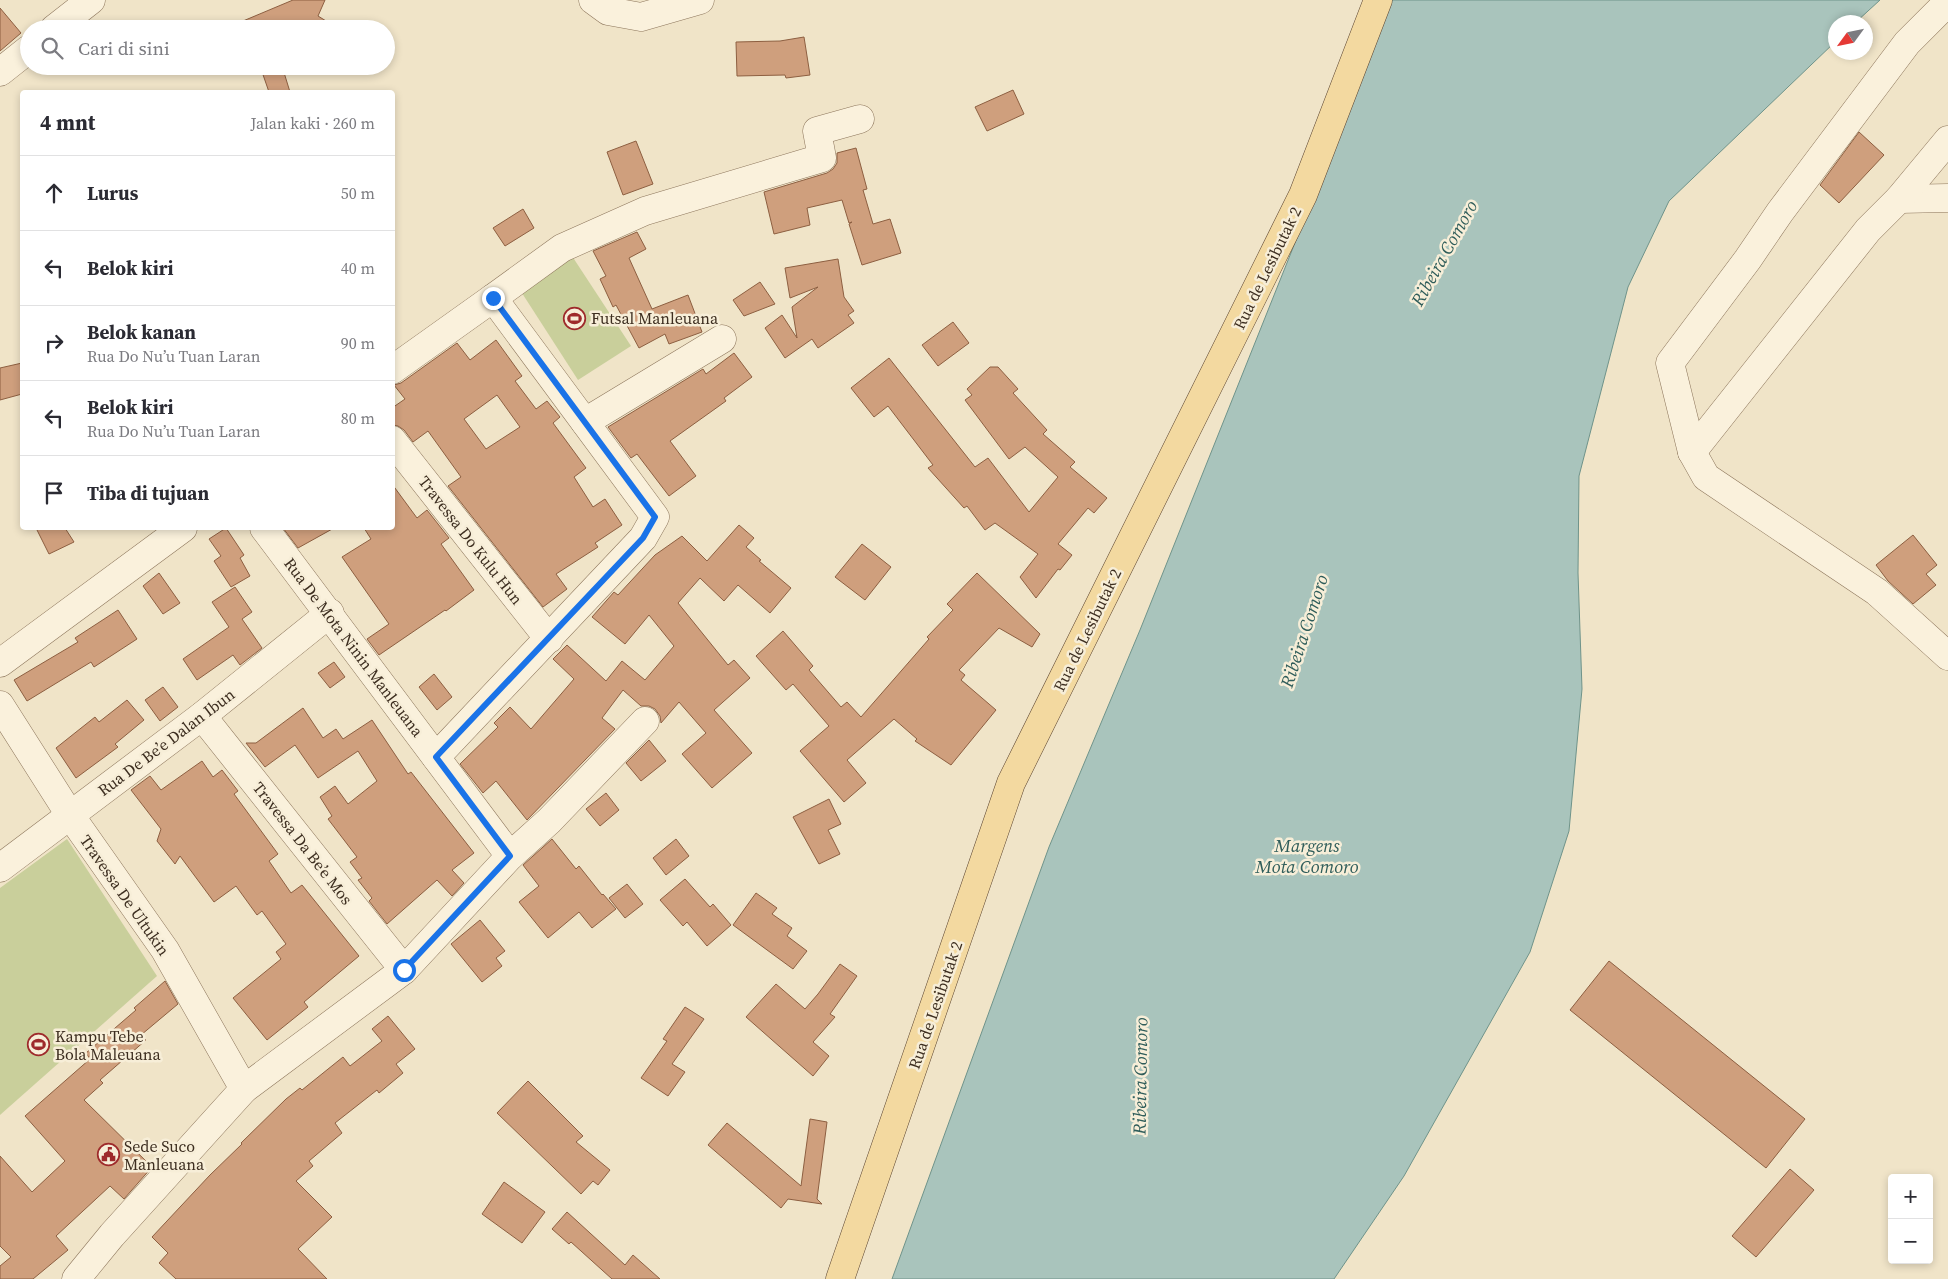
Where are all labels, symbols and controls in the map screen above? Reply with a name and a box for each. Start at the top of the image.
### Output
north arrow [1828,15,1873,60]
search box [20,20,395,75]
icon: search [38,34,66,62]
text: Cari di sini [78,35,170,61]
text: 4 mnt [40,108,95,137]
text: Jalan kaki · 260 m [250,112,375,134]
icon: ahead [40,179,68,207]
text: Lurus [87,180,138,206]
text: 50 m [341,182,375,204]
water label: Ribeira Comoro [1404,195,1483,311]
street label: Rua de Lesibutak 2 [1228,203,1306,333]
icon: left [40,254,68,282]
text: Belok kiri [87,255,174,281]
text: 40 m [341,257,375,279]
route end [482,287,505,310]
sports icon: Futsal Manleuana [563,306,587,330]
place label: Futsal Manleuana [591,307,719,329]
text: Belok kanan [87,319,196,345]
icon: right [40,329,68,357]
text: 90 m [341,332,375,354]
text: Rua Do Nu’u Tuan Laran [87,345,260,367]
text: Belok kiri [87,394,174,420]
icon: left [40,404,68,432]
text: 80 m [341,407,375,429]
text: Rua Do Nu’u Tuan Laran [87,420,260,442]
street label: Travessa Do Kulu Hun [414,471,528,609]
icon: arrive [40,479,68,507]
text: Tiba di tujuan [87,480,209,506]
street label: Rua De Mota Ninin Manleuana [279,553,429,742]
street label: Rua de Lesibutak 2 [1048,565,1126,695]
water label: Ribeira Comoro [1274,571,1334,692]
street label: Rua De Be’e Dalan Ibun [93,683,239,801]
street label: Travessa Da Be’e Mos [248,777,358,909]
street label: Travessa De Ultukin [75,830,175,960]
water label: Margens Mota Comoro [1255,833,1359,879]
street label: Rua de Lesibutak 2 [903,938,967,1072]
route start [393,959,416,982]
water label: Ribeira Comoro [1126,1017,1154,1136]
place label: Kampu Tebe Bola Maleuana [55,1025,161,1065]
sports icon: Kampu Tebe Bola Maleuana [27,1033,51,1057]
place label: Sede Suco Manleuana [124,1135,205,1175]
public building icon: Sede Suco Manleuana [96,1143,120,1167]
map controls [1888,1174,1933,1264]
button: + [1888,1174,1933,1219]
button: − [1888,1219,1933,1264]

